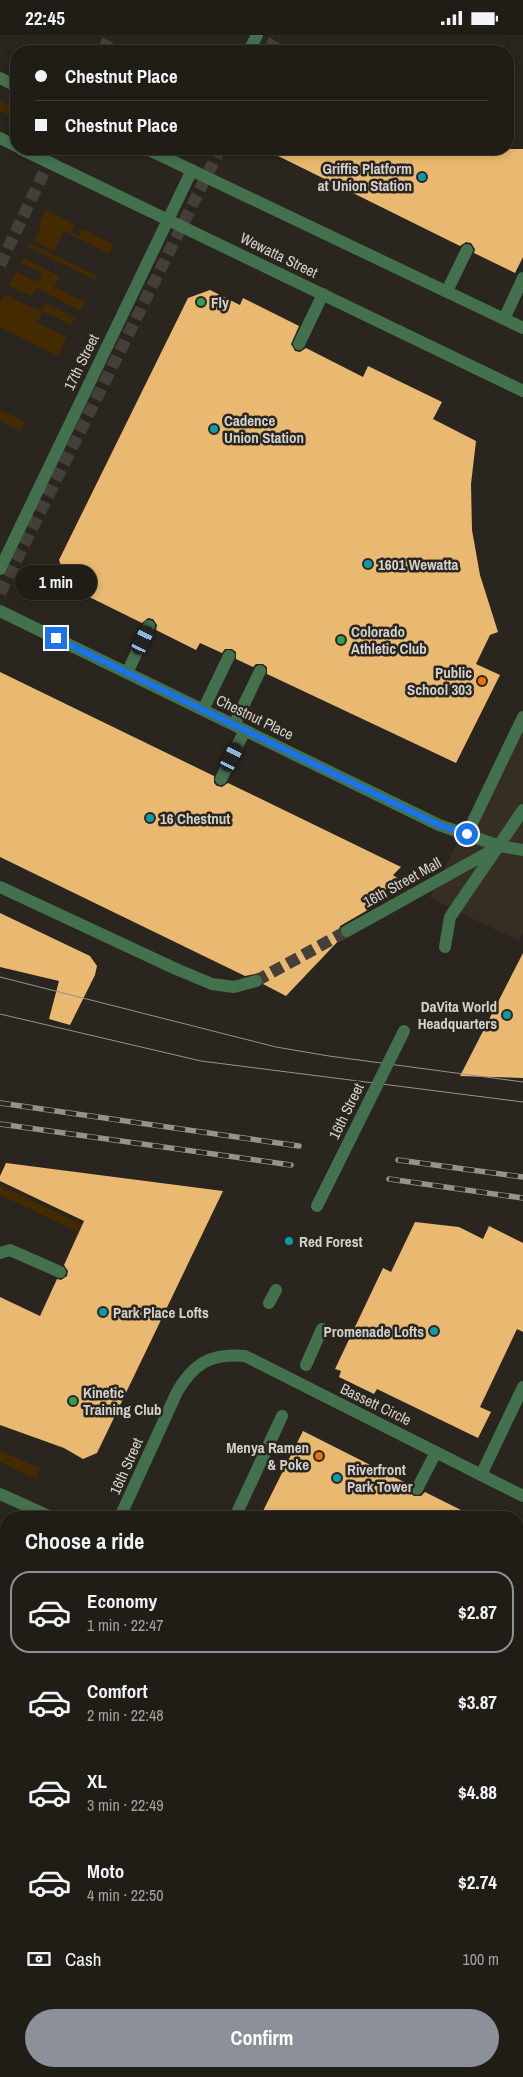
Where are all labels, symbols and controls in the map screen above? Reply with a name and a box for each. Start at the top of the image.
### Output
text: 22:45 [25,5,65,31]
text: Chestnut Place [65,63,178,89]
text: Chestnut Place [65,112,178,138]
place label: Griffis Platform at Union Station [318,158,412,196]
marker: Griffis Platform at Union Station [416,171,428,183]
street label: Wewatta Street [237,227,322,283]
place label: Fly [211,292,229,313]
marker: Fly [195,296,207,308]
street label: 17th Street [58,330,104,394]
place label: Cadence Union Station [224,410,304,448]
marker: Cadence Union Station [208,423,220,435]
place label: 1601 Wewatta [378,554,459,575]
marker: 1601 Wewatta [362,558,374,570]
callout: 1 min [15,565,97,601]
text: 1 min [39,571,73,593]
place label: Colorado Athletic Club [351,621,427,659]
car [129,623,156,657]
route end [45,627,67,649]
marker: Colorado Athletic Club [335,634,347,646]
place label: Public School 303 [407,662,472,700]
marker: Public School 303 [476,675,488,687]
street label: Chestnut Place [213,689,297,745]
car [218,740,245,774]
place label: 16 Chestnut [160,808,230,829]
marker: 16 Chestnut [144,812,156,824]
route start [456,823,478,845]
street label: 16th Street Mall [359,852,445,912]
place label: DaVita World Headquarters [418,996,497,1034]
marker: DaVita World Headquarters [501,1009,513,1021]
street label: 16th Street [323,1079,369,1143]
place label: Red Forest [299,1231,363,1252]
marker: Red Forest [283,1235,295,1247]
place label: Park Place Lofts [113,1302,209,1323]
marker: Park Place Lofts [97,1306,109,1318]
place label: Promenade Lofts [324,1321,424,1342]
marker: Promenade Lofts [428,1325,440,1337]
street label: Bassett Circle [337,1378,415,1430]
place label: Kinetic Training Club [83,1382,162,1420]
marker: Kinetic Training Club [67,1395,79,1407]
street label: 16th Street [104,1434,148,1498]
place label: Menya Ramen & Poke [226,1437,309,1475]
marker: Menya Ramen & Poke [313,1450,325,1462]
place label: Riverfront Park Tower [347,1459,413,1497]
marker: Riverfront Park Tower [331,1472,343,1484]
text: Choose a ride [25,1526,144,1556]
text: Economy [87,1588,157,1614]
icon: car [27,1590,72,1635]
text: $2.87 [458,1599,497,1625]
text: 1 min · 22:47 [87,1614,164,1636]
text: Comfort [87,1678,148,1704]
icon: car [27,1680,72,1725]
text: $3.87 [458,1689,497,1715]
text: 2 min · 22:48 [87,1704,164,1726]
text: XL [87,1768,107,1794]
icon: car [27,1770,72,1815]
text: $4.88 [458,1779,497,1805]
text: 3 min · 22:49 [87,1794,164,1816]
text: Moto [87,1858,124,1884]
icon: car [27,1860,72,1905]
text: $2.74 [458,1869,497,1895]
text: 4 min · 22:50 [87,1884,164,1906]
icon: cash [25,1945,53,1973]
text: Cash [65,1946,101,1972]
text: 100 m [463,1948,499,1970]
button: Confirm [25,2009,499,2067]

